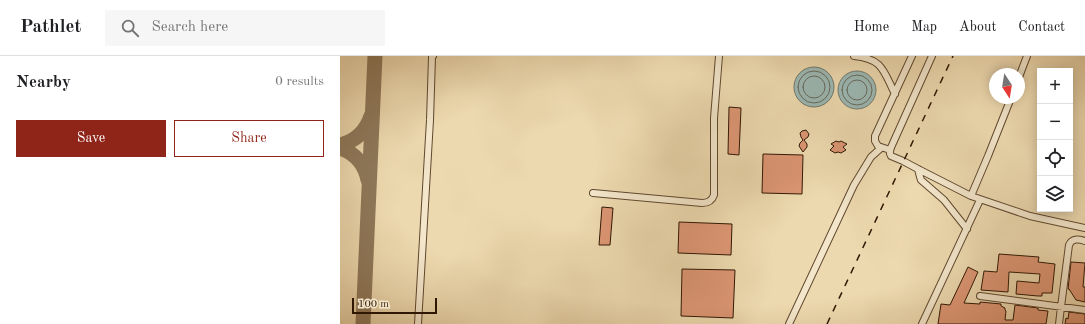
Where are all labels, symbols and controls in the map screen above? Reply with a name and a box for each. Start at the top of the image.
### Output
search box [105,10,385,46]
icon: search [119,17,141,39]
text: Pathlet [20,18,81,37]
text: Search here [151,20,228,35]
text: Home [854,20,889,34]
text: Map [911,20,937,34]
text: About [959,20,996,34]
text: Contact [1018,20,1065,34]
north arrow [989,68,1025,104]
map controls [1037,68,1073,212]
button: + [1037,68,1073,104]
text: Nearby [16,74,71,91]
text: 0 results [275,75,324,88]
button: − [1037,104,1073,140]
button: Save [16,120,166,157]
button: Share [174,120,324,157]
button: locate [1037,140,1073,176]
button: layers [1037,176,1073,212]
scale bar [352,296,437,315]
text: 100 m [358,299,389,310]

